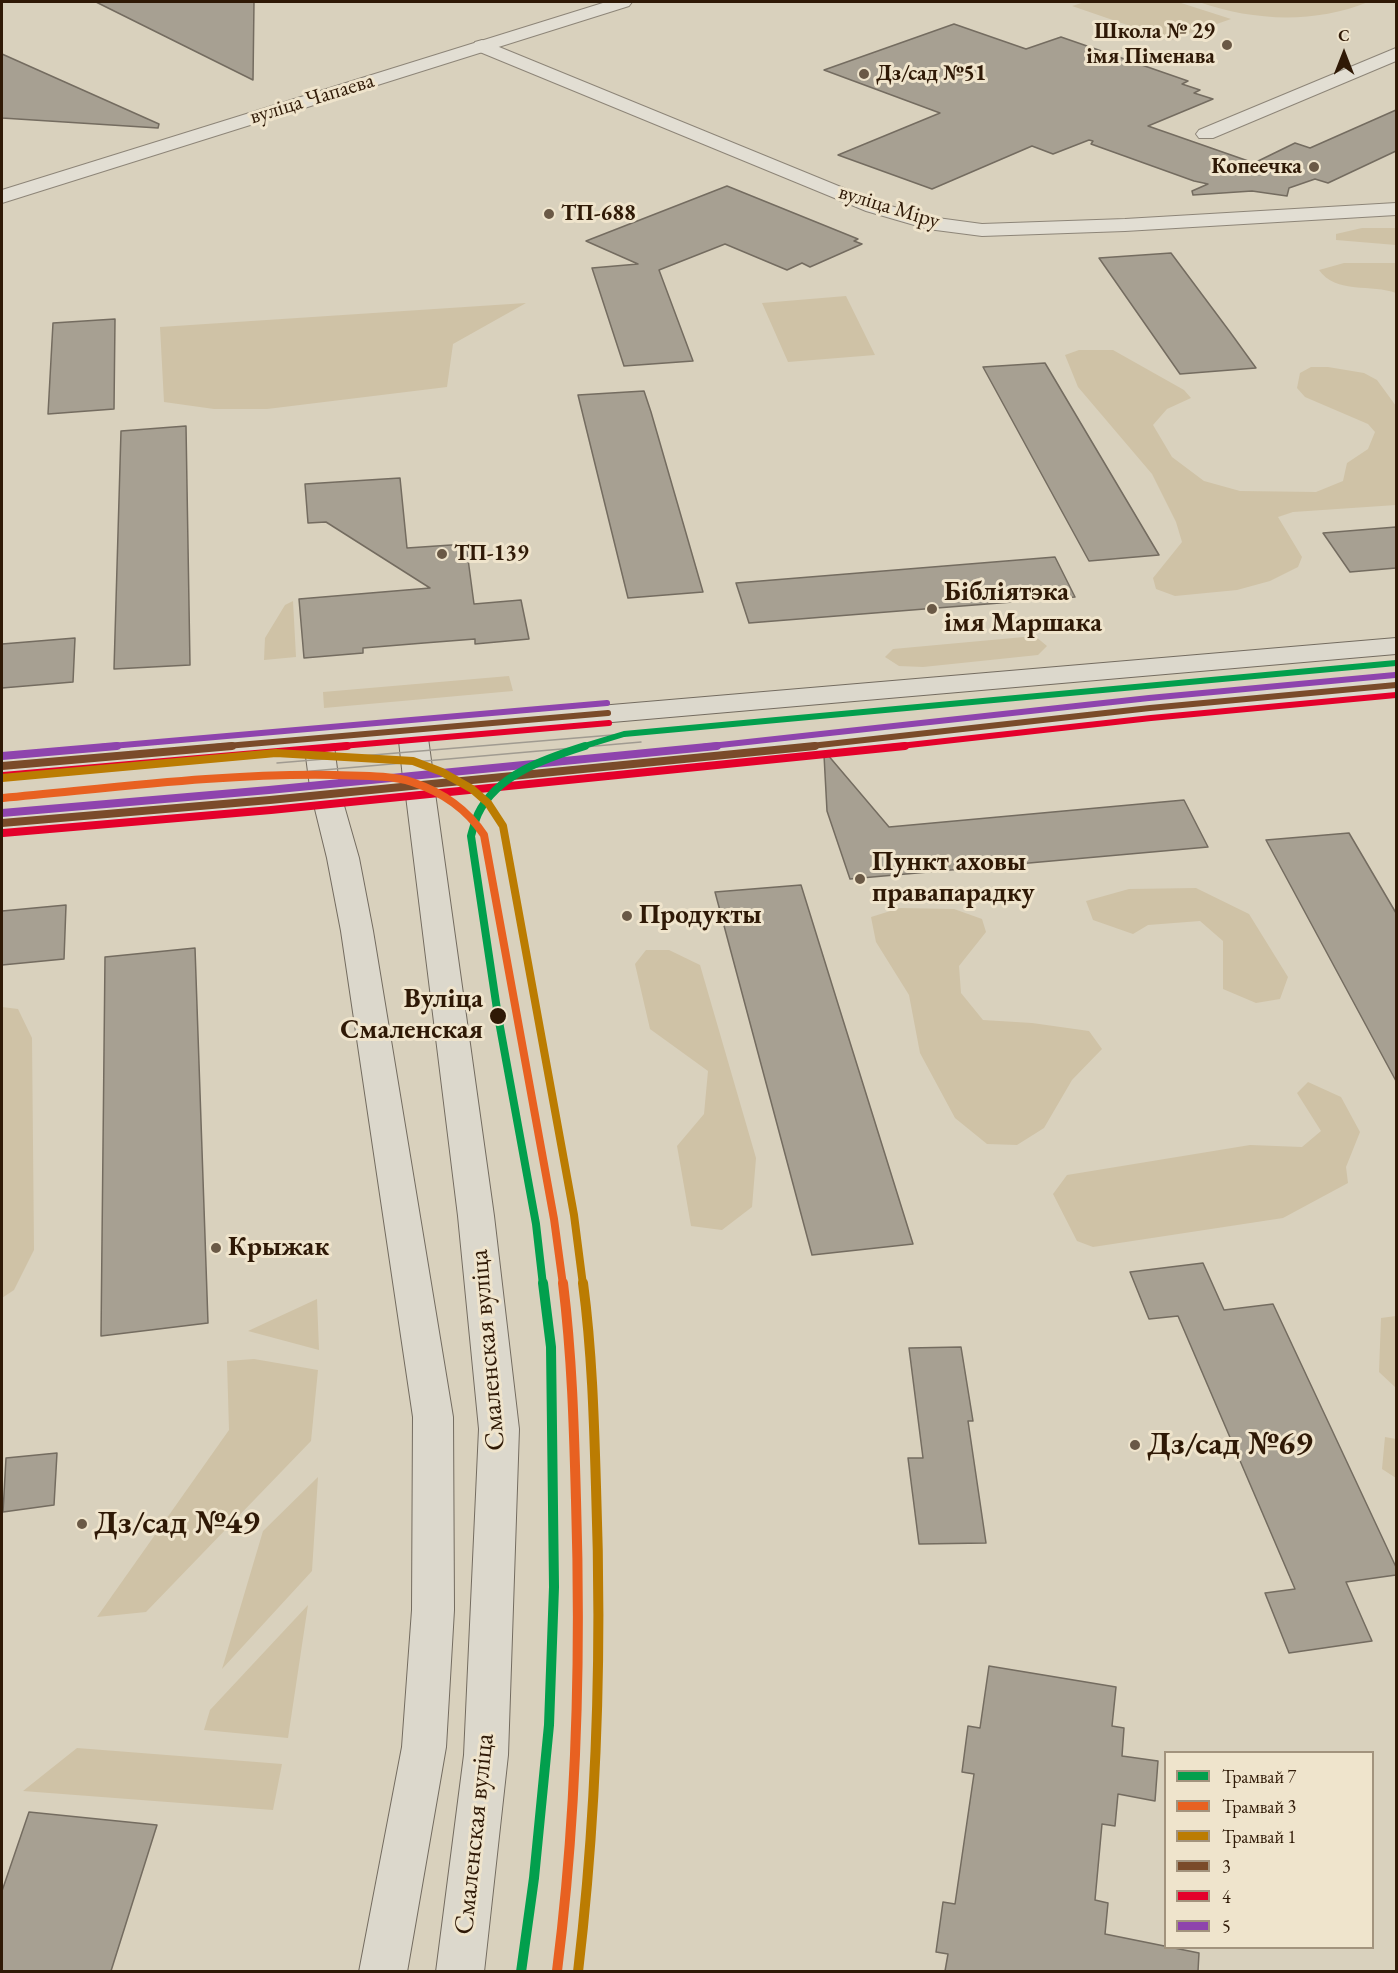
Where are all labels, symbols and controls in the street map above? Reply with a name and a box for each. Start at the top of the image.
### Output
place label: Школа № 29 імя Піменава [1086,19,1215,70]
north arrow [1314,24,1374,84]
text: С [1338,25,1350,46]
marker: Школа № 29 імя Піменава [1220,38,1234,52]
place label: Дз/сад №51 [876,61,986,87]
marker: Дз/сад №51 [857,67,871,81]
street label: вуліца Чапаева [247,68,377,130]
place label: Копеечка [1211,154,1302,180]
marker: Копеечка [1307,160,1321,174]
street label: вуліца Міру [835,179,943,235]
place label: ТП-688 [561,201,636,227]
marker: ТП-688 [542,207,556,221]
place label: ТП-139 [454,541,529,567]
marker: ТП-139 [435,547,449,561]
place label: Бібліятэка імя Маршака [944,577,1102,640]
marker: Бібліятэка імя Маршака [925,602,939,616]
place label: Пункт аховы правапарадку [872,847,1035,910]
marker: Пункт аховы правапарадку [853,872,867,886]
place label: Продукты [639,900,762,932]
marker: Продукты [620,909,634,923]
place label: Вуліца Смаленская [340,984,483,1047]
marker: Вуліца Смаленская [488,1006,508,1026]
place label: Крыжак [228,1232,329,1264]
marker: Крыжак [209,1241,223,1255]
street label: Смаленская вуліца [463,1248,513,1452]
place label: Дз/сад №69 [1147,1425,1313,1465]
marker: Дз/сад №69 [1128,1438,1142,1452]
place label: Дз/сад №49 [94,1504,260,1544]
marker: Дз/сад №49 [75,1517,89,1531]
street label: Смаленская вуліца [448,1732,502,1936]
legend [1164,1751,1374,1949]
text: Трамвай 7 [1222,1765,1296,1788]
text: Трамвай 3 [1222,1795,1296,1818]
text: Трамвай 1 [1222,1825,1296,1848]
text: 3 [1222,1855,1231,1878]
text: 4 [1222,1885,1231,1908]
text: 5 [1222,1915,1231,1938]

